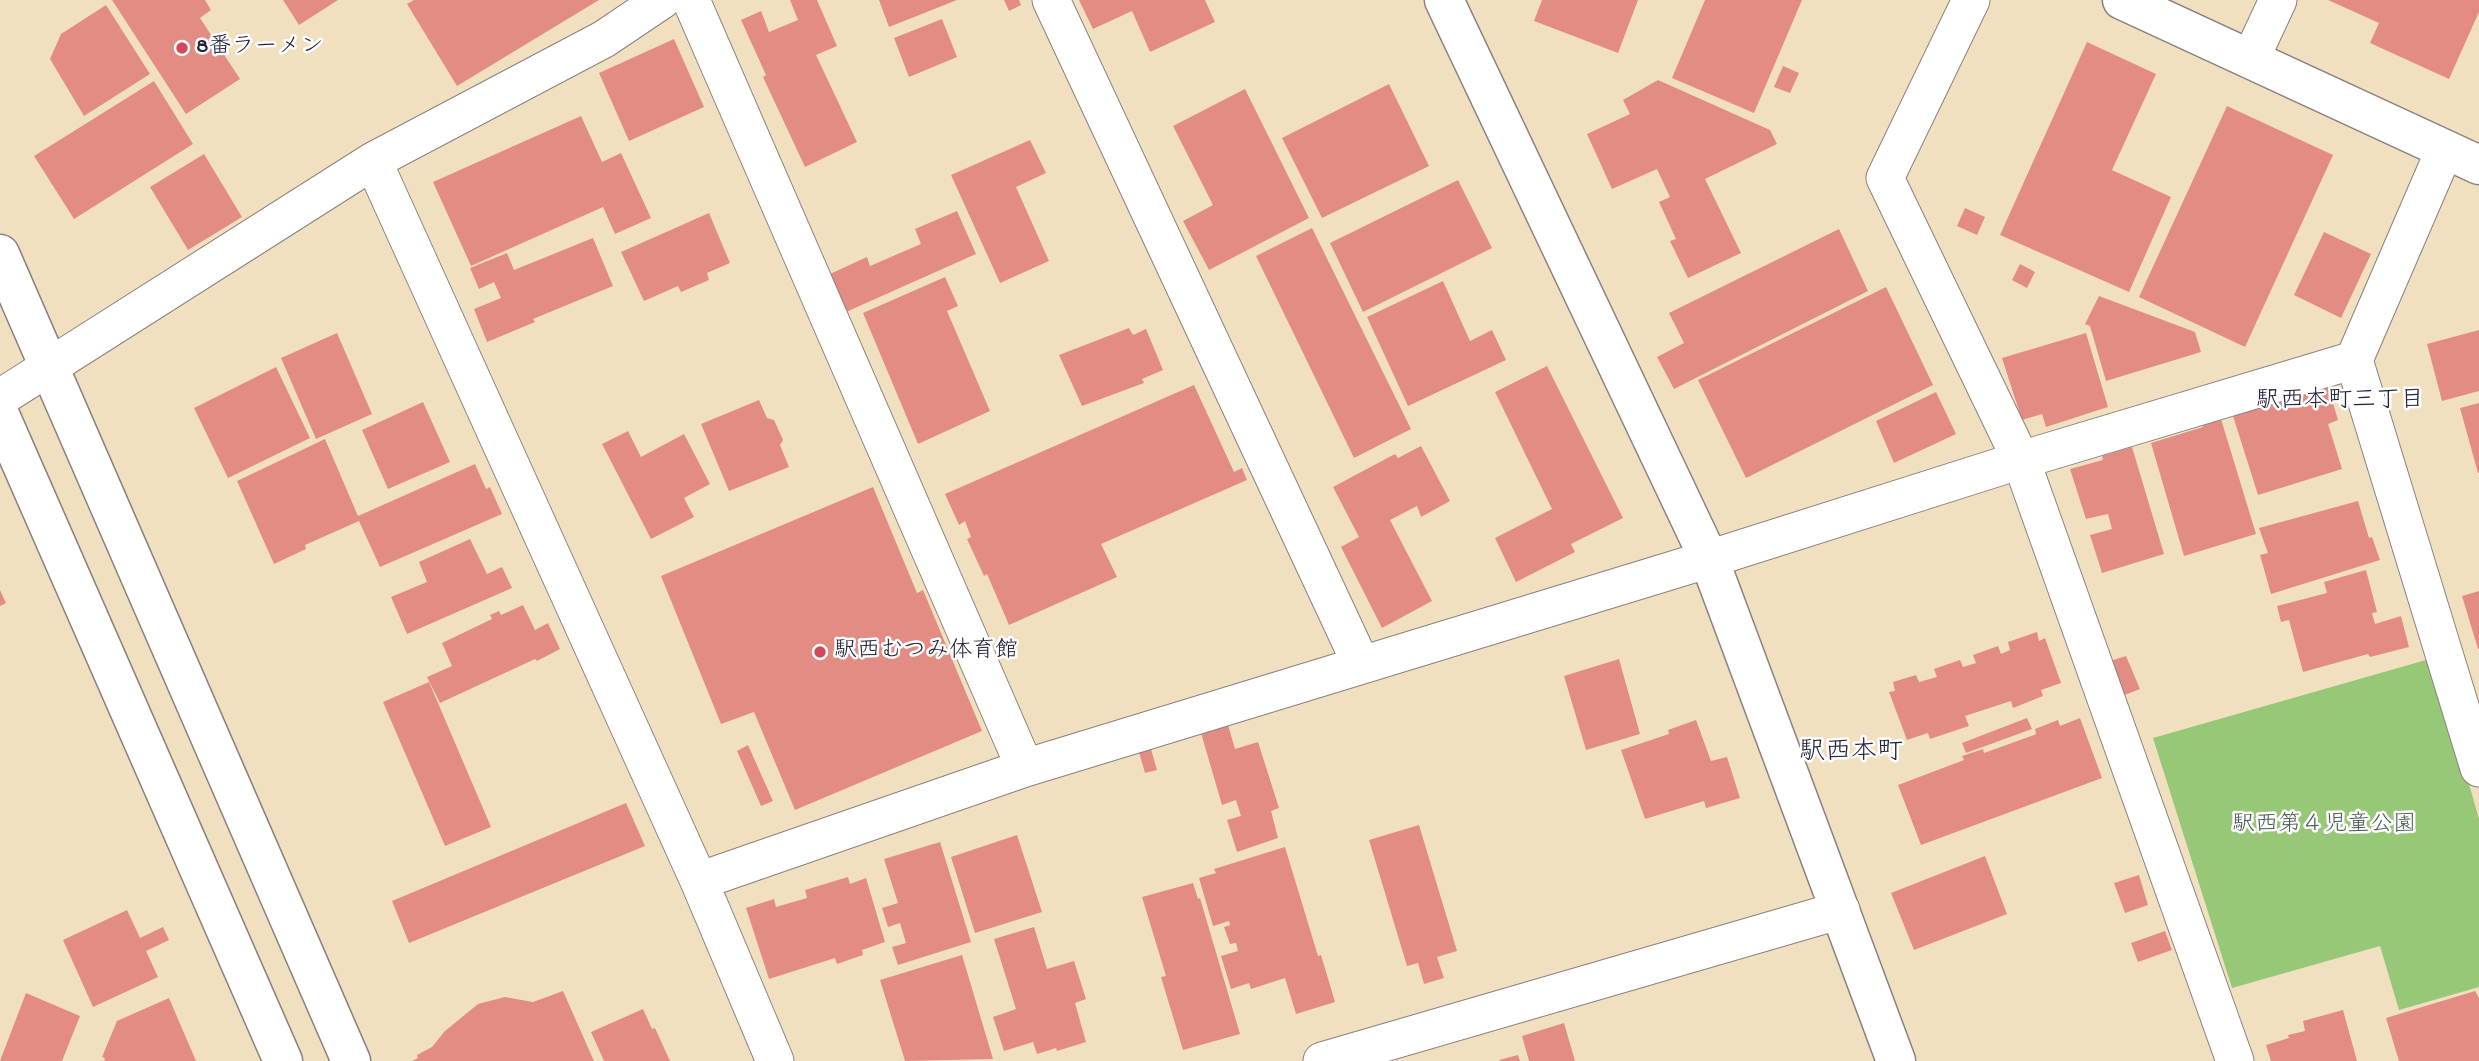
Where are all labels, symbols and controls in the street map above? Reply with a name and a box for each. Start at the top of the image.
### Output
place label: 8番ラーメン [196,34,324,62]
marker: 8番ラーメン [174,40,190,56]
district label: 駅西本町三丁目 [2256,388,2424,416]
place label: 駅西むつみ体育館 [834,638,1018,666]
marker: 駅西むつみ体育館 [812,644,828,660]
district label: 駅西本町 [1799,738,1903,770]
park label: 駅西第４児童公園 [2232,812,2416,840]

